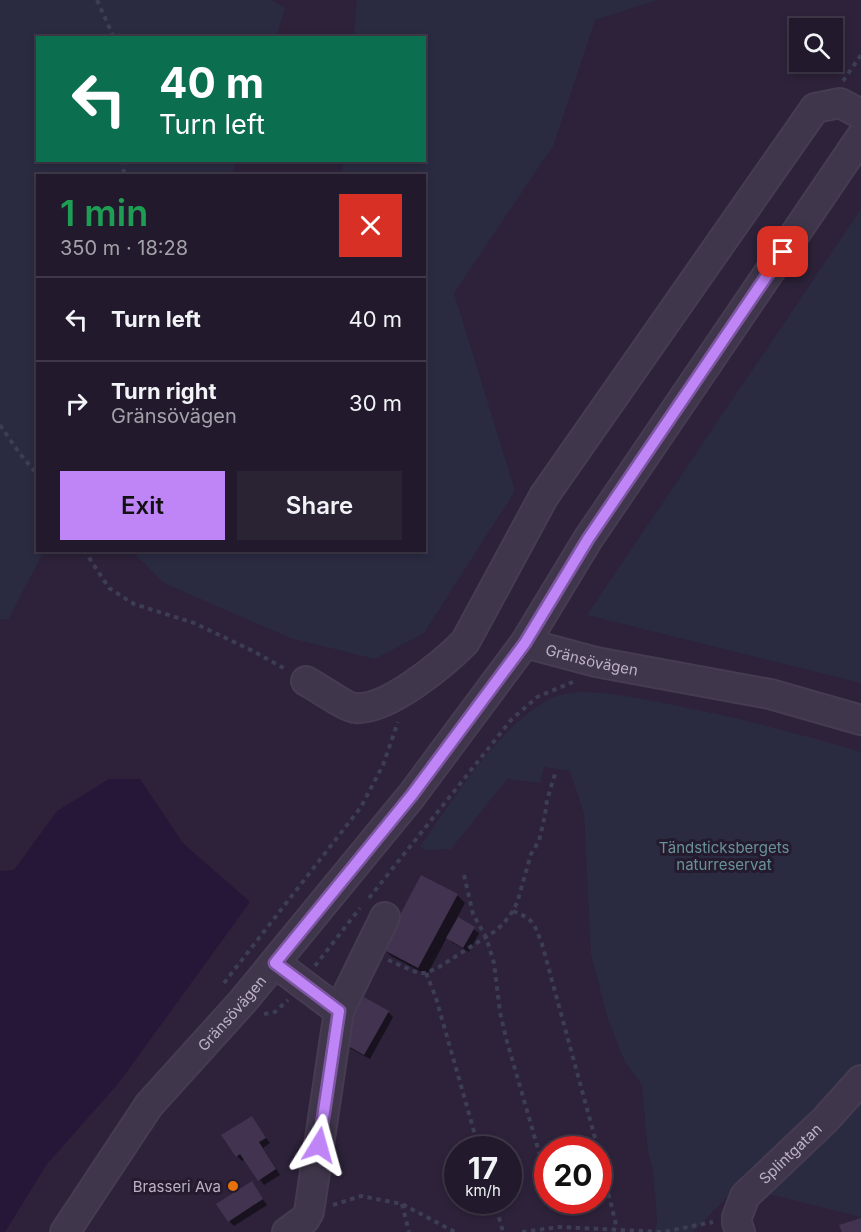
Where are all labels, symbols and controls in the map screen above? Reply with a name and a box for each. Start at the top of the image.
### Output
map controls [789,18,843,72]
button: search [789,18,843,72]
text: 40 m [159,57,264,108]
icon: left [60,60,138,138]
text: Turn left [159,108,265,141]
text: 1 min [60,191,148,235]
button: close [339,194,402,257]
pin [757,226,808,277]
icon: arrive [766,235,799,268]
text: 350 m · 18:28 [60,236,188,260]
icon: left [60,303,93,336]
text: Turn left [111,306,201,332]
text: 40 m [348,306,402,332]
text: Turn right [111,378,217,404]
icon: right [60,387,93,420]
text: 30 m [349,390,402,416]
text: Gränsövägen [111,404,237,428]
button: Exit [60,471,225,540]
button: Share [237,471,402,540]
street label: Gränsövägen [544,639,640,679]
park label: Tändsticksbergets naturreservat [659,838,789,874]
street label: Gränsövägen [193,971,270,1055]
position arrow [287,1113,351,1177]
street label: Splintgatan [755,1119,825,1188]
speed limit sign: 20 [534,1136,612,1214]
text: 17 [468,1150,498,1186]
place label: Brasseri Ava [133,1177,221,1196]
marker: Brasseri Ava [226,1179,240,1193]
text: km/h [465,1181,501,1200]

